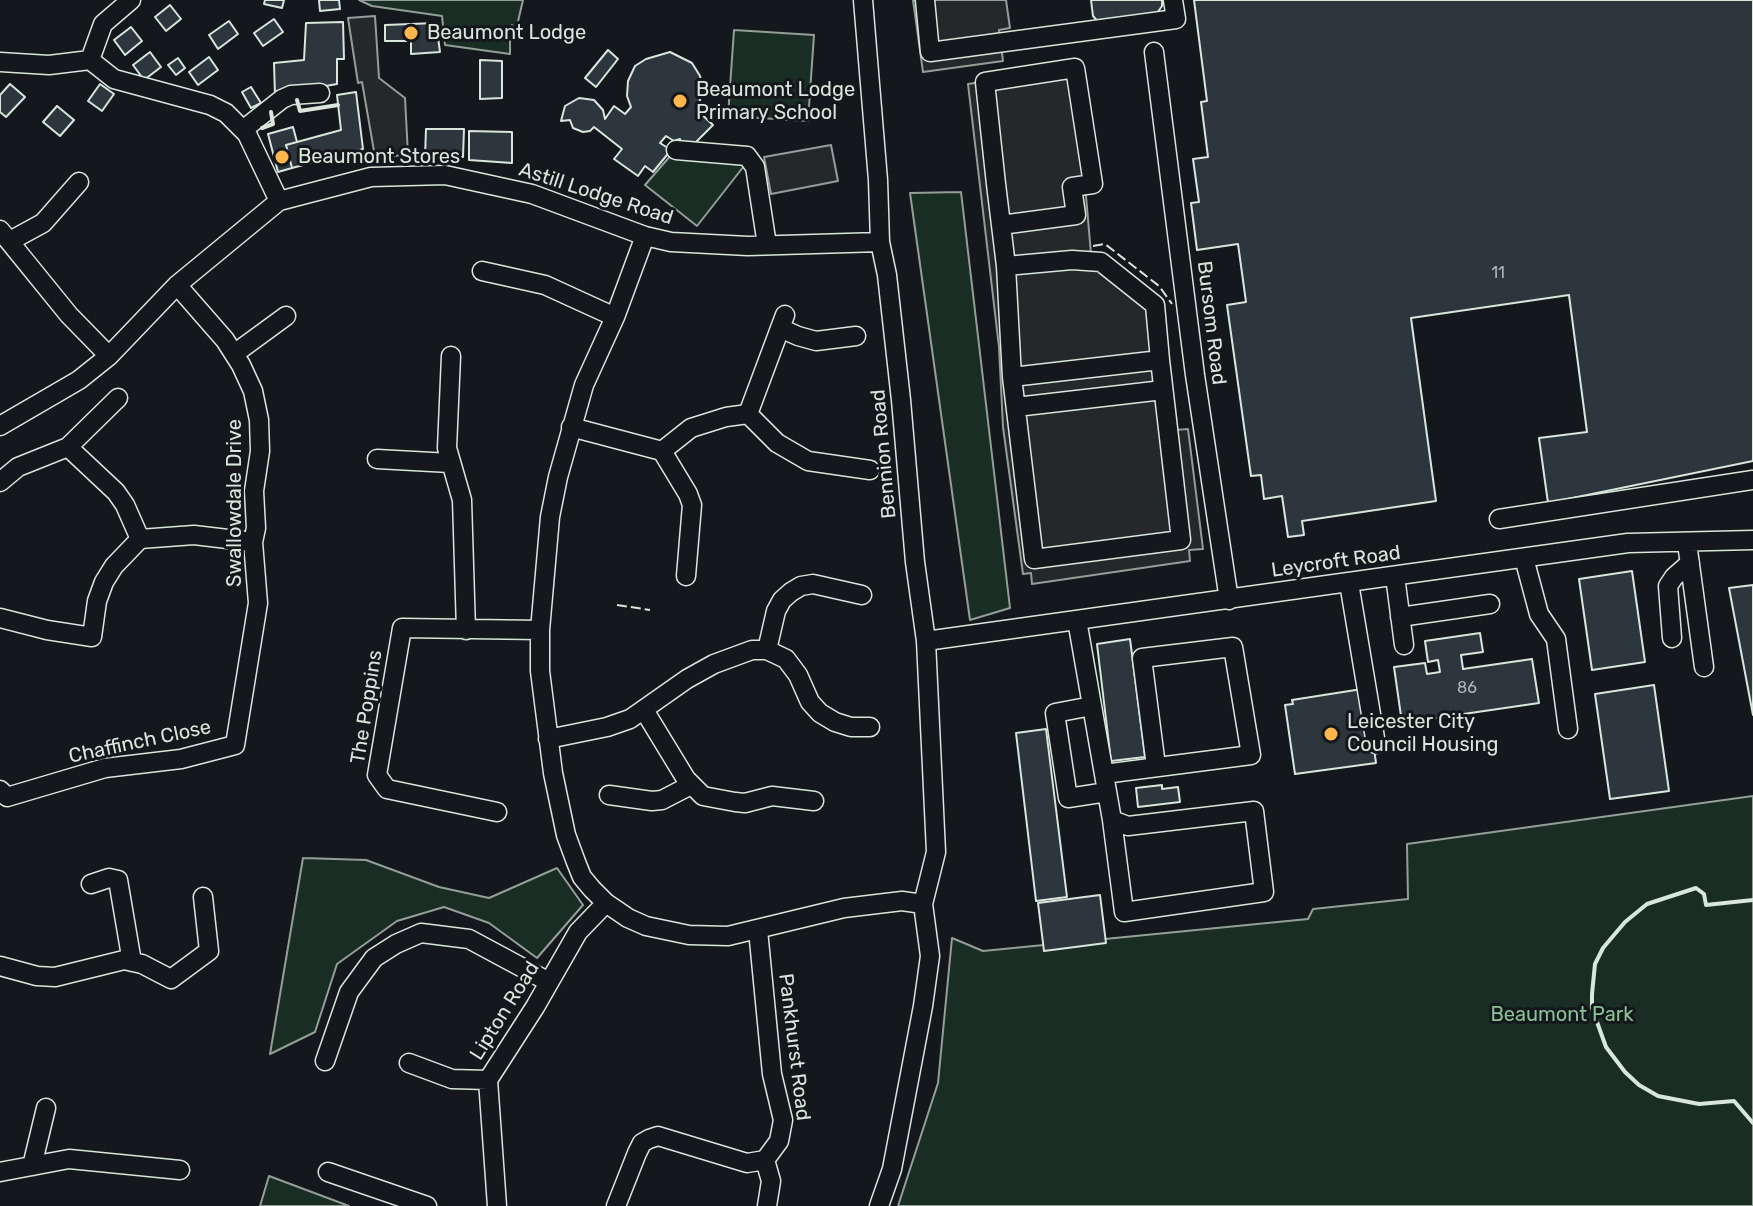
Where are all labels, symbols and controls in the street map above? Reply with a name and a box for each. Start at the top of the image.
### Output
place label: Beaumont Lodge [427,21,586,45]
marker: Beaumont Lodge [402,24,420,42]
place label: Beaumont Lodge Primary School [696,78,855,125]
marker: Beaumont Lodge Primary School [671,92,689,110]
place label: Beaumont Stores [298,145,460,169]
marker: Beaumont Stores [273,148,291,166]
street label: Astill Lodge Road [516,158,676,230]
street label: Bursom Road [1191,260,1231,386]
house number: 11 [1491,263,1505,283]
street label: Bennion Road [866,388,902,520]
street label: Swallowdale Drive [223,419,247,587]
street label: Leycroft Road [1270,541,1402,583]
street label: The Poppins [346,649,388,765]
house number: 86 [1457,678,1477,698]
place label: Leicester City Council Housing [1347,710,1498,757]
street label: Chaffinch Close [67,715,213,769]
marker: Leicester City Council Housing [1322,725,1340,743]
street label: Lipton Road [465,957,545,1065]
street label: Pankhurst Road [773,972,815,1122]
park label: Beaumont Park [1490,1003,1634,1027]

